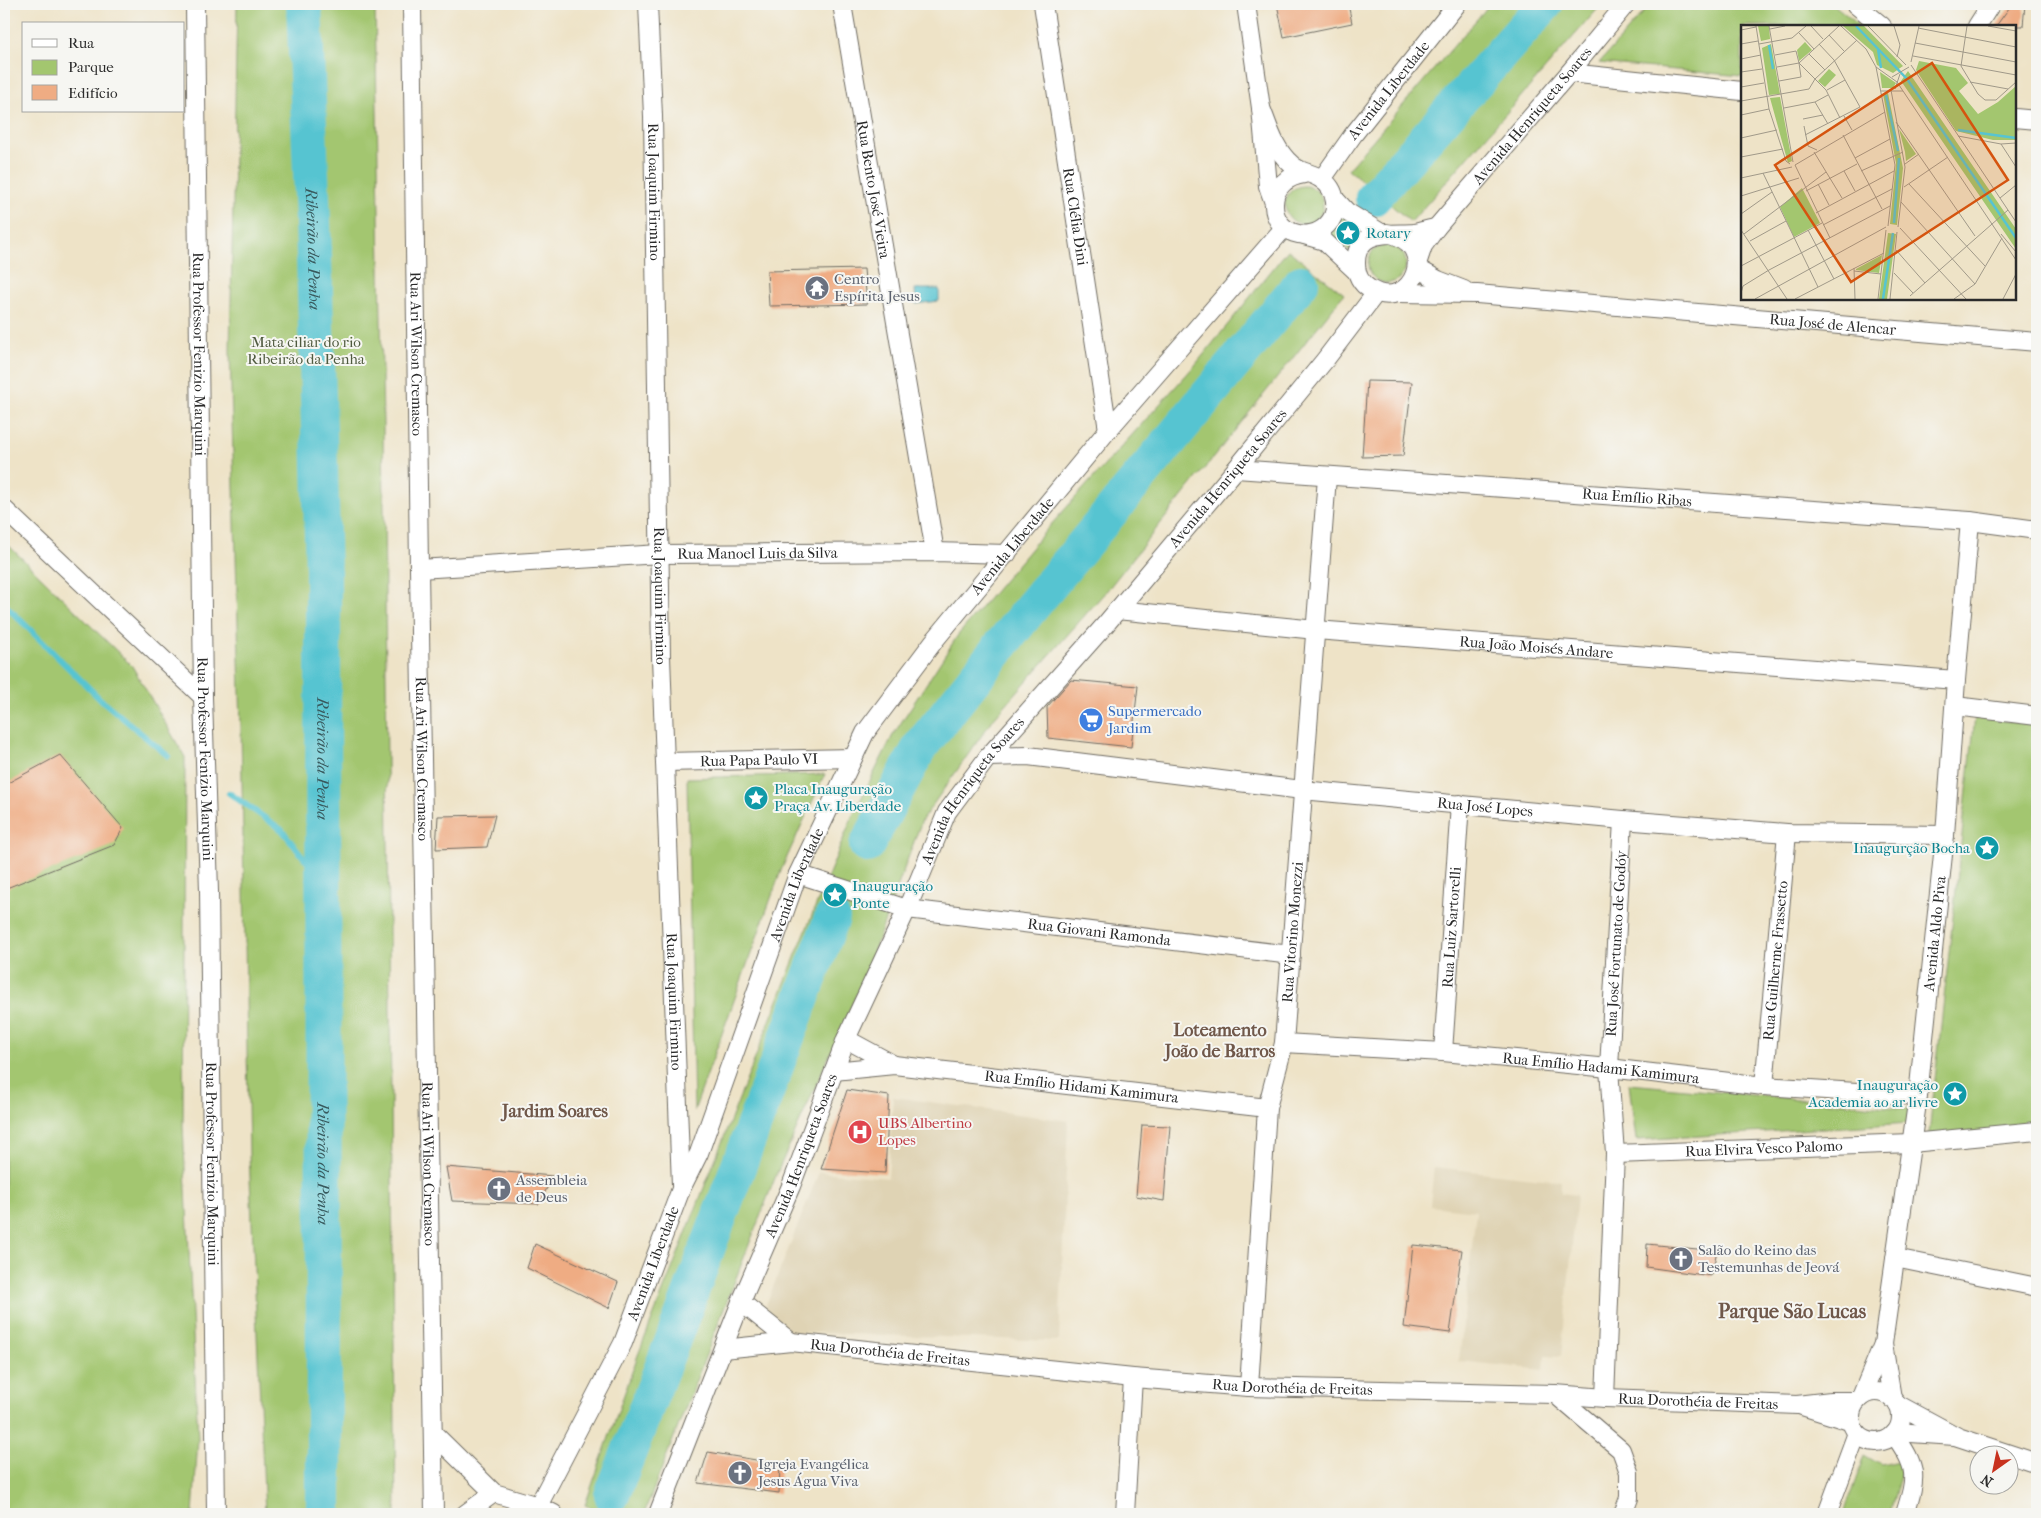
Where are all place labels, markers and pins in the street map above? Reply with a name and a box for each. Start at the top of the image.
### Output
place icon: Rotary [1335,220,1361,246]
place label: Rotary [1366,224,1412,242]
place label: Centro Espírita Jesus [834,270,920,305]
temple icon: Centro Espírita Jesus [804,275,830,301]
place label: Supermercado Jardim [1107,702,1202,737]
supermarket icon: Supermercado Jardim [1078,707,1104,733]
place label: Placa Inauguração Praça Av. Liberdade [774,780,902,815]
place icon: Placa Inauguração Praça Av. Liberdade [743,785,769,811]
place icon: Inaugurção Bocha [1974,835,2000,861]
place label: Inaugurção Bocha [1853,839,1971,857]
place label: Inauguração Ponte [852,877,934,912]
place icon: Inauguração Ponte [822,882,848,908]
place label: Inauguração Academia ao ar livre [1807,1076,1939,1111]
place icon: Inauguração Academia ao ar livre [1942,1081,1968,1107]
place label: UBS Albertino Lopes [878,1114,972,1149]
hospital icon: UBS Albertino Lopes [847,1119,873,1145]
place label: Assembleia de Deus [515,1171,588,1206]
church icon: Assembleia de Deus [486,1176,512,1202]
place label: Salão do Reino das Testemunhas de Jeová [1698,1241,1840,1276]
church icon: Salão do Reino das Testemunhas de Jeová [1668,1246,1694,1272]
place label: Igreja Evangélica Jesus Água Viva [757,1455,870,1490]
church icon: Igreja Evangélica Jesus Água Viva [727,1460,753,1486]

